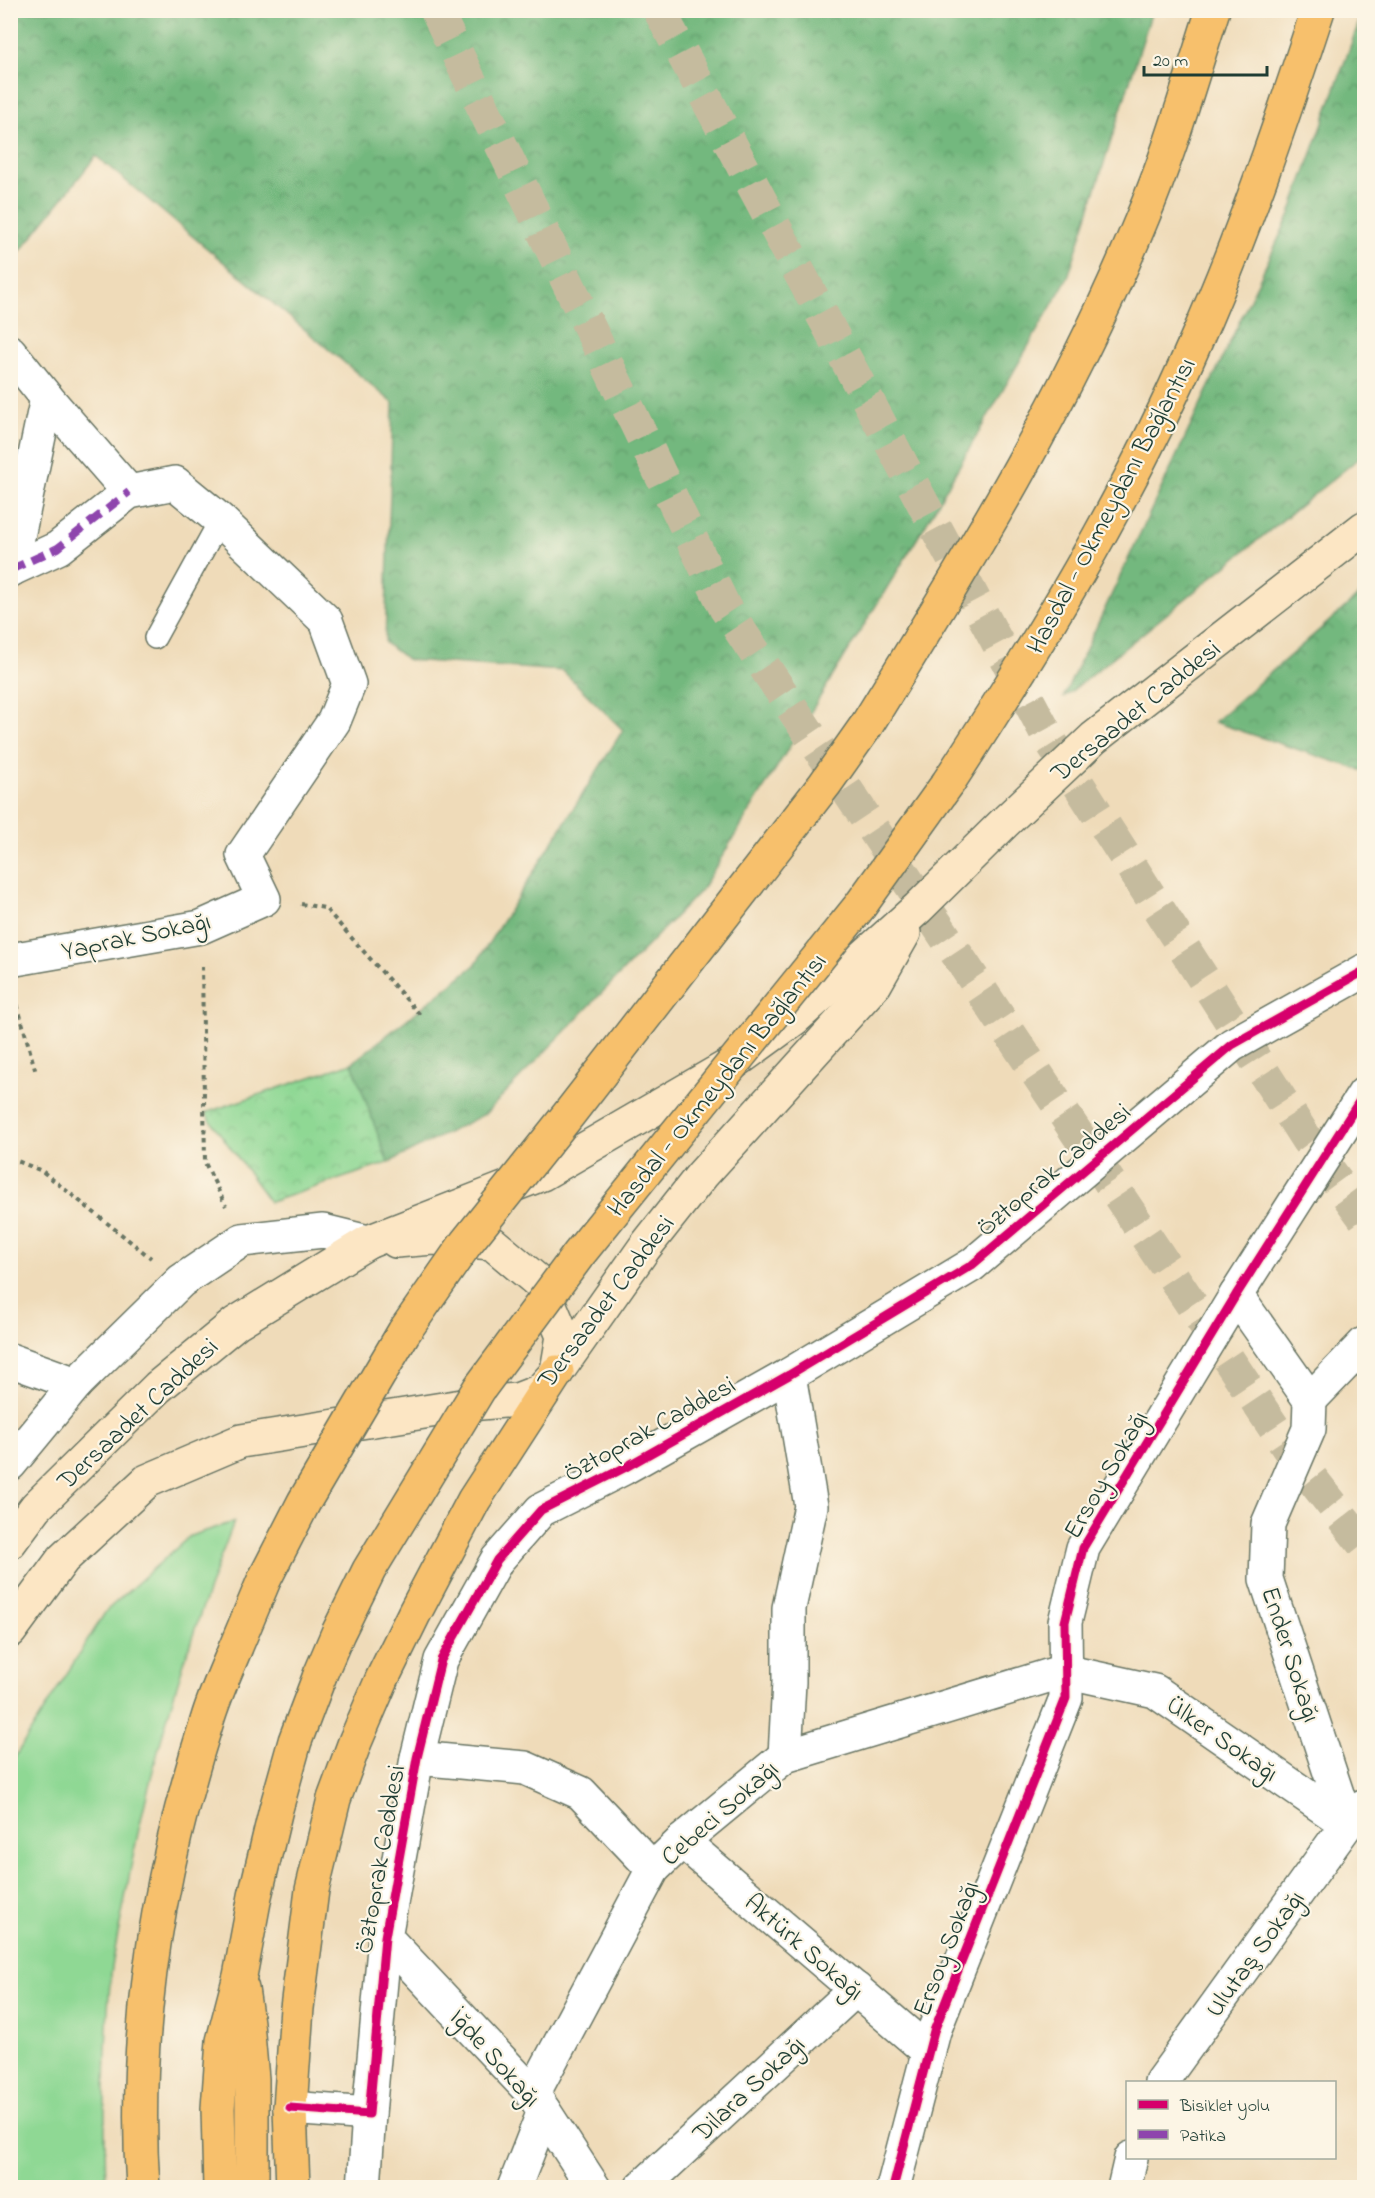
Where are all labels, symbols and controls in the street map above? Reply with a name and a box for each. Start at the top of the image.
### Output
scale bar [1144,39,1267,77]
text: 20 m [1153,49,1188,75]
street label: Hasdal - Okmeydanı Bağlantısı [1018,351,1207,661]
street label: Dersaadet Caddesi [1043,632,1230,793]
street label: Yaprak Sokağı [59,904,215,972]
street label: Hasdal - Okmeydanı Bağlantısı [599,945,837,1226]
street label: Öztoprak Caddesi [969,1095,1140,1247]
street label: Dersaadet Caddesi [529,1208,685,1398]
street label: Dersaadet Caddesi [49,1330,228,1501]
street label: Öztoprak Caddesi [558,1368,743,1494]
street label: Ersoy Sokağı [1055,1404,1160,1547]
street label: Ender Sokağı [1249,1582,1329,1728]
street label: Ülker Sokağı [1157,1688,1285,1793]
street label: Cebeci Sokağı [654,1752,788,1876]
street label: Öztoprak Caddesi [347,1762,417,1957]
street label: Ersoy Sokağı [904,1876,991,2023]
street label: Ulutaş Sokağı [1197,1883,1316,2026]
street label: Aktürk Sokağı [735,1885,871,2011]
street label: İğde Sokağı [439,2001,549,2117]
street label: Dilara Sokağı [684,2028,815,2153]
legend [1126,2081,1336,2159]
text: Bisiklet yolu [1179,2094,1270,2120]
text: Patika [1180,2124,1226,2150]

